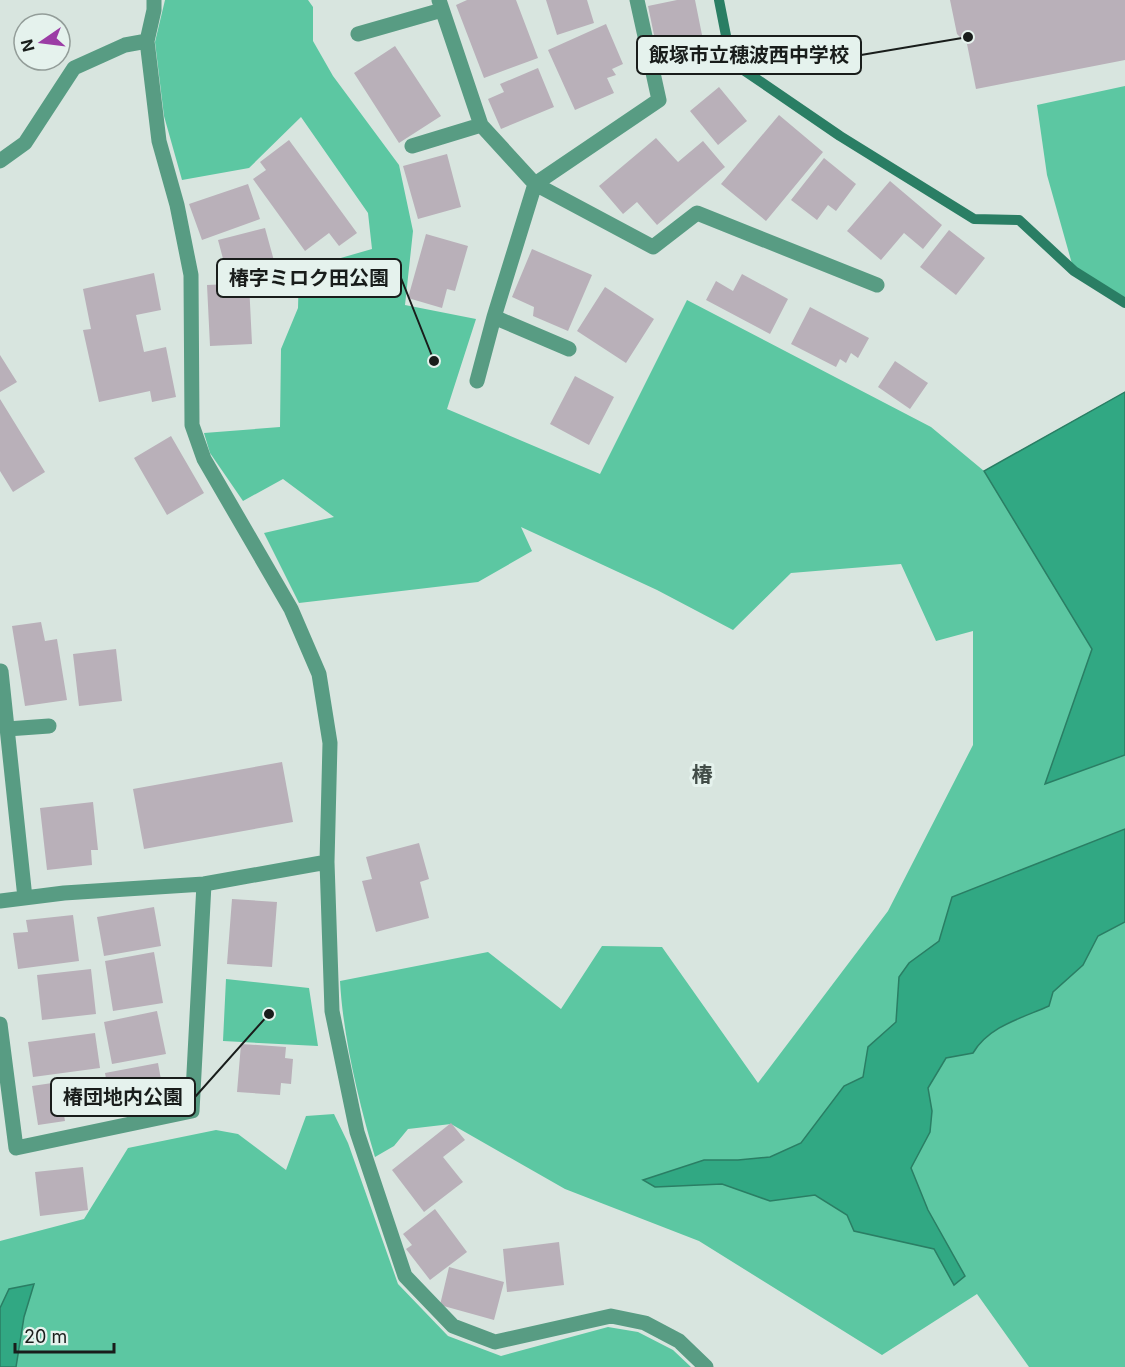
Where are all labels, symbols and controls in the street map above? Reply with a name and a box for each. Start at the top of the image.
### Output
north arrow [12,12,72,72]
callout: 飯塚市立穂波西中学校 [637,36,861,74]
text: N [16,37,39,54]
text: 飯塚市立穂波西中学校 [649,43,849,67]
callout: 椿字ミロク田公園 [217,259,401,297]
text: 椿字ミロク田公園 [229,266,389,290]
district label: 椿 [692,762,713,787]
callout: 椿団地内公園 [51,1078,195,1116]
text: 椿団地内公園 [63,1085,183,1109]
scale bar [15,1316,114,1354]
text: 20 m [24,1326,67,1347]

